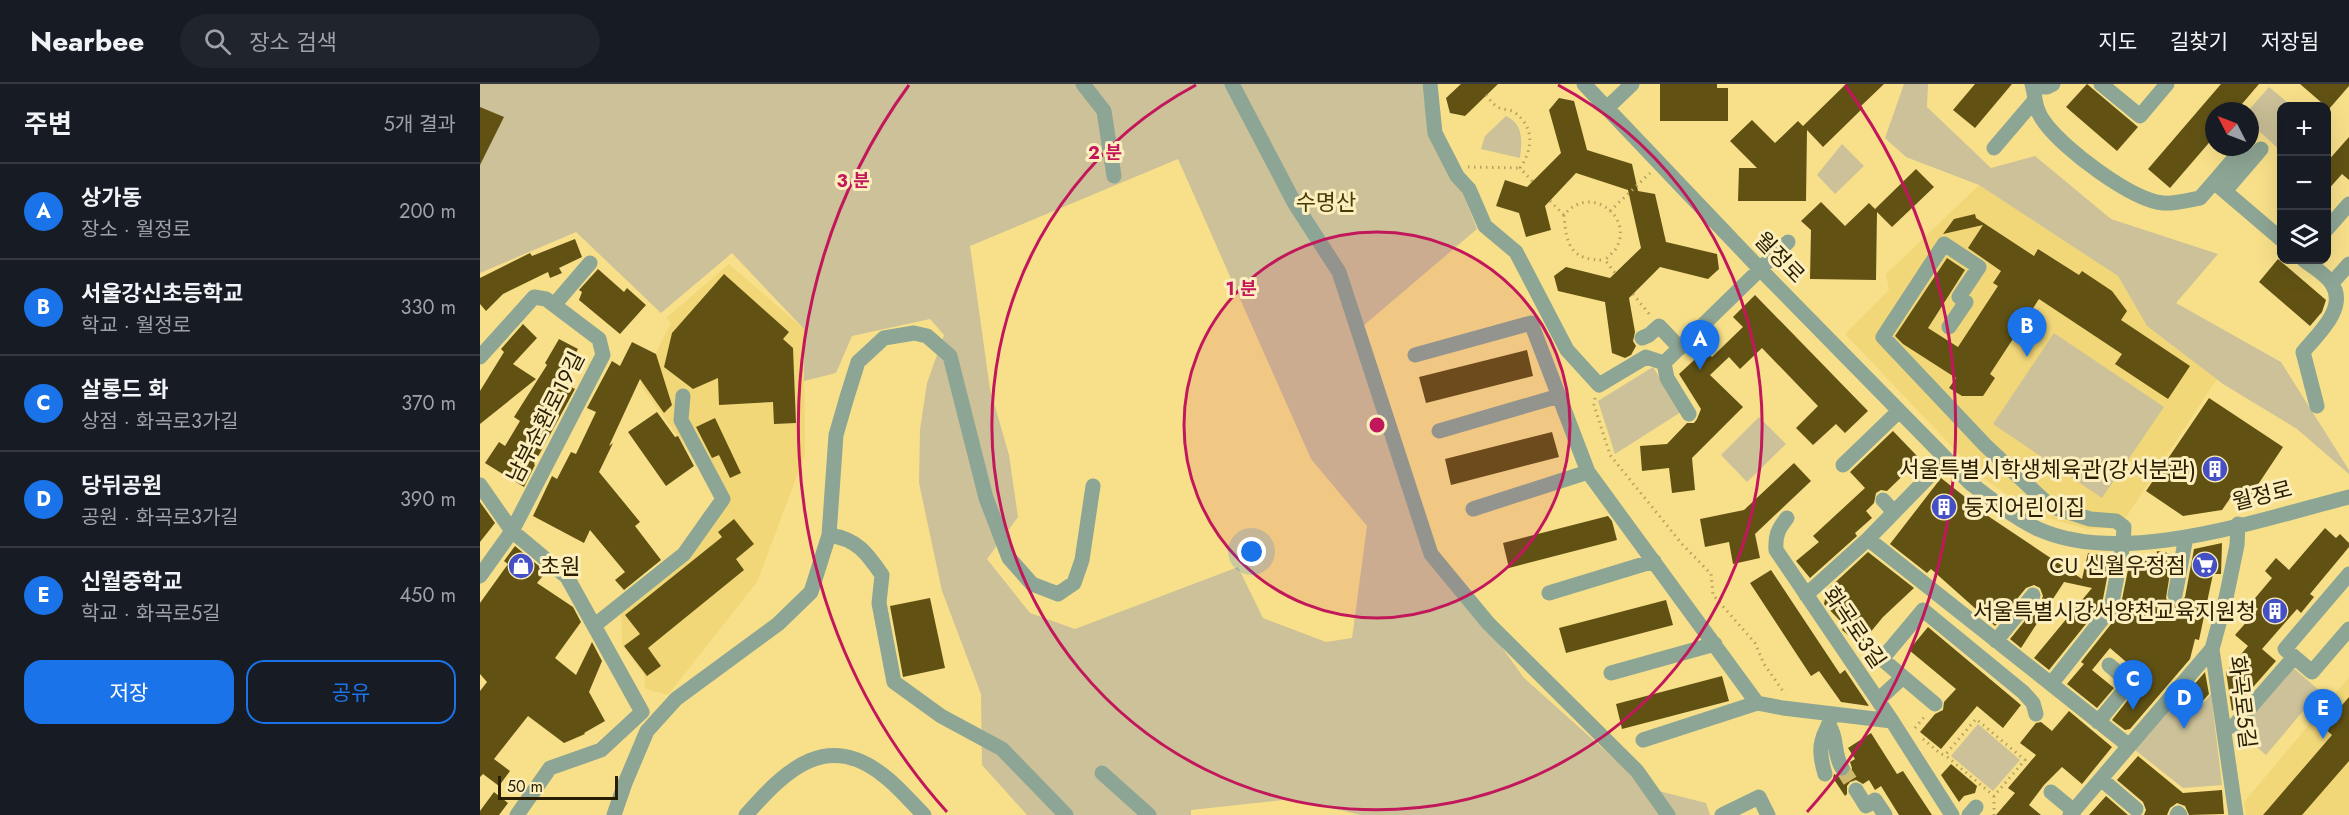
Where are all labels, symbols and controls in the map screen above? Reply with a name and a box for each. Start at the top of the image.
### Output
search box [180,14,600,68]
text: Nearbee [30,21,144,62]
icon: search [201,25,234,58]
text: 장소 검색 [249,26,337,58]
text: 지도 [2098,27,2137,57]
text: 길찾기 [2170,27,2228,57]
text: 저장됨 [2261,27,2319,57]
north arrow [2205,102,2259,156]
map controls [2277,102,2331,264]
button: + [2277,102,2331,156]
text: 주변 [24,105,72,143]
text: 5개 결과 [384,110,456,139]
text: 2 분 [1088,140,1122,166]
button: − [2277,156,2331,210]
text: 3 분 [836,168,870,194]
text: 상가동 [81,181,142,213]
park label: 수명산 [1296,186,1356,218]
text: A [36,197,51,226]
text: 200 m [399,197,456,226]
button: layers [2277,210,2331,264]
text: 장소 · 월정로 [81,215,191,244]
street label: 월정로 [1747,224,1813,290]
text: 1 분 [1225,276,1257,302]
text: 서울강신초등학교 [81,277,243,309]
text: B [37,293,50,322]
text: 330 m [401,293,456,322]
pin: B [2008,308,2046,357]
text: 학교 · 월정로 [81,311,191,340]
pin: A [1680,320,1720,370]
street label: 남부순환로19길 [498,346,592,488]
text: 살롱드 화 [81,373,169,405]
text: C [36,389,51,418]
text: 370 m [401,389,456,418]
text: 상점 · 화곡로3가길 [81,407,239,436]
centre of rings [1367,415,1387,435]
place label: 서울특별시학생체육관(강서분관) [1899,453,2196,485]
building icon: 서울특별시학생체육관(강서분관) [2200,454,2230,484]
text: 당뒤공원 [81,469,162,501]
street label: 월정로 [2229,472,2295,518]
text: D [36,485,51,514]
text: 390 m [400,485,456,514]
place label: 둥지어린이집 [1964,491,2085,523]
building icon: 둥지어린이집 [1929,492,1959,522]
text: 공원 · 화곡로3가길 [81,503,239,532]
your location [1237,537,1266,566]
place label: CU 신월우정점 [2049,549,2186,581]
place label: 초원 [540,550,580,582]
supermarket icon: CU 신월우정점 [2190,550,2220,580]
shop icon: 초원 [506,551,536,581]
text: 신월중학교 [81,565,182,597]
street label: 화곡로3길 [1816,580,1894,674]
text: E [37,581,50,610]
text: 450 m [399,581,456,610]
place label: 서울특별시강서양천교육지원청 [1973,595,2256,627]
building icon: 서울특별시강서양천교육지원청 [2260,596,2290,626]
text: 학교 · 화곡로5길 [81,599,221,628]
street label: 화곡로5길 [2221,654,2265,750]
button: 저장 [24,660,234,724]
button: 공유 [246,660,456,724]
pin: C [2114,660,2152,710]
pin: D [2164,680,2204,729]
pin: E [2304,690,2342,739]
scale bar [498,773,618,800]
text: 50 m [507,775,543,798]

